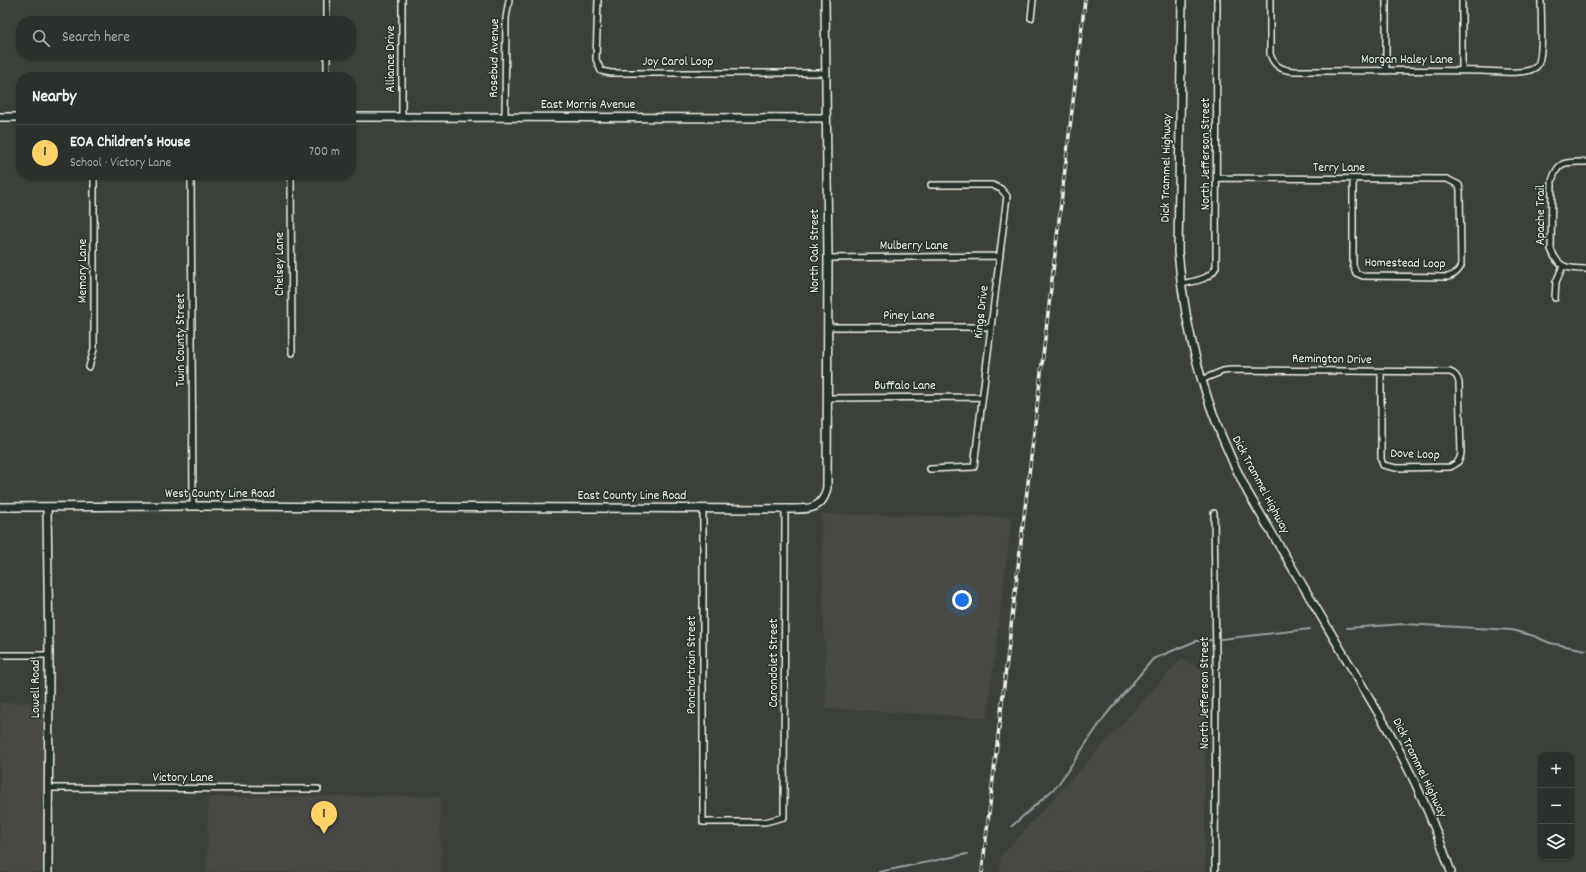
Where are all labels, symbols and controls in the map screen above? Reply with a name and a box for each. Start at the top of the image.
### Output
search box [16,16,356,60]
street label: Rosebud Avenue [485,18,505,98]
street label: Alliance Drive [382,25,401,92]
icon: search [30,27,52,49]
text: Search here [62,27,130,49]
street label: Morgan Haley Lane [1361,51,1453,70]
street label: Joy Carol Loop [643,53,713,72]
text: Nearby [32,86,76,110]
street label: East Morris Avenue [541,96,636,115]
street label: North Jefferson Street [1197,98,1216,210]
street label: Dick Trammel Highway [1157,113,1177,223]
text: EOA Children’s House [70,132,190,154]
text: 1 [44,143,46,162]
text: 700 m [309,143,340,162]
text: School · Victory Lane [70,154,171,173]
street label: Terry Lane [1313,159,1365,178]
street label: Apache Trail [1532,185,1551,245]
street label: North Oak Street [806,209,825,293]
street label: Chelsey Lane [271,232,290,296]
street label: Mulberry Lane [880,237,949,256]
street label: Memory Lane [74,239,93,303]
street label: Homestead Loop [1364,254,1446,274]
street label: Kings Drive [969,284,995,340]
street label: Twin County Street [172,293,191,387]
street label: Piney Lane [883,307,935,326]
street label: Remington Drive [1292,350,1372,370]
street label: Buffalo Lane [874,377,936,396]
street label: Dick Trammel Highway [1226,433,1294,538]
street label: Dove Loop [1390,445,1440,465]
street label: West County Line Road [165,485,275,504]
street label: East County Line Road [578,487,686,506]
your location [952,590,972,610]
street label: Ponchartrain Street [683,616,702,714]
street label: Carondolet Street [765,618,784,708]
street label: North Jefferson Street [1196,637,1215,749]
street label: Lowell Road [27,660,46,718]
street label: Dick Trammel Highway [1387,715,1452,822]
map controls [1538,752,1574,860]
button: + [1538,752,1574,788]
street label: Victory Lane [153,769,214,788]
button: − [1538,788,1574,824]
pin: 1 [311,801,337,834]
button: layers [1538,824,1574,860]

